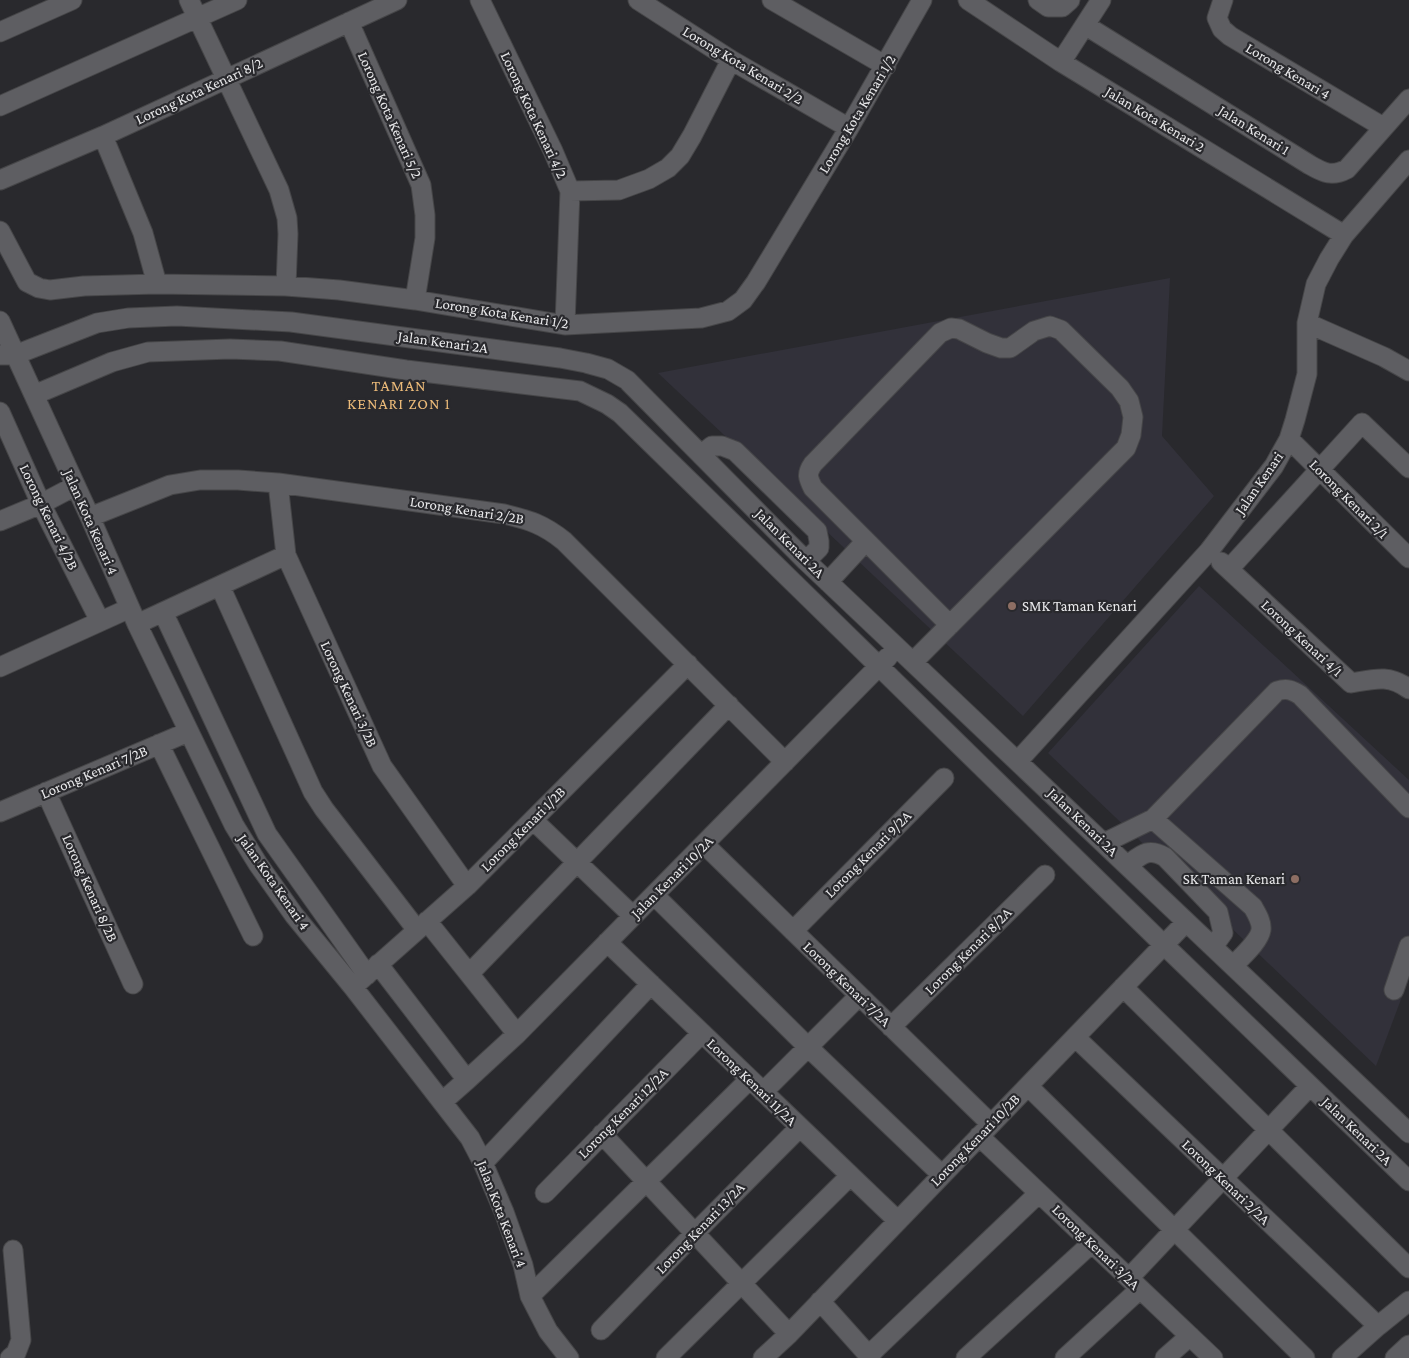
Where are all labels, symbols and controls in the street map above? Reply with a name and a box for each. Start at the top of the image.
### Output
street label: Lorong Kota Kenari 2/2 [679,23,806,108]
street label: Lorong Kenari 4 [1243,40,1333,103]
street label: Lorong Kota Kenari 5/2 [354,49,425,181]
street label: Lorong Kota Kenari 4/2 [497,49,570,181]
street label: Lorong Kota Kenari 1/2 [815,52,899,177]
street label: Lorong Kota Kenari 8/2 [133,55,265,128]
street label: Jalan Kota Kenari 2 [1100,82,1208,156]
street label: Jalan Kenari 1 [1214,101,1292,159]
street label: Lorong Kota Kenari 1/2 [434,295,570,332]
street label: Jalan Kenari 2A [395,327,490,357]
district label: TAMAN KENARI ZON 1 [347,377,451,412]
street label: Jalan Kenari [1231,449,1287,519]
street label: Lorong Kenari 2/1 [1306,456,1392,542]
street label: Lorong Kenari 4/2B [16,462,82,573]
street label: Jalan Kota Kenari 4 [59,465,121,577]
street label: Lorong Kenari 2/2B [409,493,525,528]
street label: Jalan Kenari 2A [750,504,828,582]
street label: Lorong Kenari 4/1 [1258,596,1346,680]
place label: SMK Taman Kenari [1022,598,1137,614]
marker: SMK Taman Kenari [1006,600,1018,612]
street label: Lorong Kenari 3/2B [317,639,381,750]
street label: Lorong Kenari 7/2B [38,742,150,803]
street label: Lorong Kenari 1/2B [477,783,569,875]
street label: Jalan Kenari 2A [1043,783,1122,860]
street label: Lorong Kenari 9/2A [821,807,916,901]
street label: Jalan Kota Kenari 4 [233,829,313,934]
street label: Lorong Kenari 8/2B [58,832,121,945]
street label: Jalan Kenari 10/2A [626,832,717,923]
place label: SK Taman Kenari [1183,871,1285,887]
marker: SK Taman Kenari [1289,873,1301,885]
street label: Lorong Kenari 8/2A [921,904,1016,998]
street label: Lorong Kenari 7/2A [800,938,894,1031]
street label: Lorong Kenari 11/2A [703,1035,800,1130]
street label: Lorong Kenari 12/2A [575,1064,672,1162]
street label: Lorong Kenari 10/2B [927,1091,1024,1190]
street label: Jalan Kenari 2A [1317,1092,1396,1169]
street label: Lorong Kenari 2/2A [1178,1136,1273,1229]
street label: Jalan Kota Kenari 4 [473,1156,530,1270]
street label: Lorong Kenari 13/2A [653,1179,749,1277]
street label: Lorong Kenari 3/2A [1048,1201,1143,1294]

